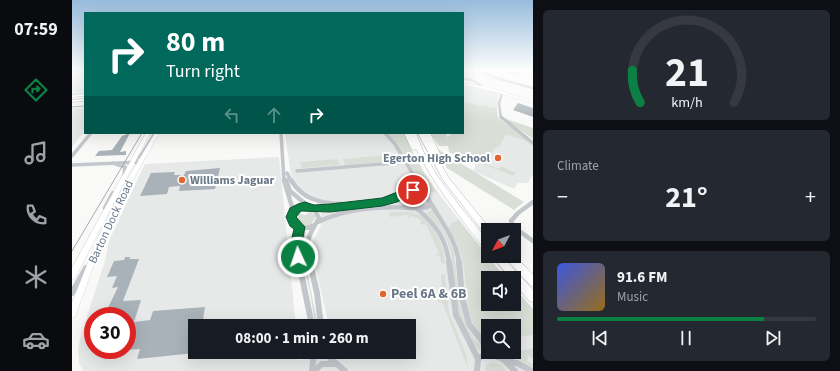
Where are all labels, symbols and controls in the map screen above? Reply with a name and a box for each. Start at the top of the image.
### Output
text: 07:59 [14,17,58,42]
text: 80 m [166,22,225,62]
icon: right [100,28,152,80]
text: 21 [665,43,708,103]
text: Turn right [166,59,240,84]
icon: directions [22,76,50,104]
text: km/h [671,92,702,113]
icon: left [221,104,243,126]
icon: ahead [263,104,285,126]
icon: right [305,104,327,126]
icon: music [22,139,50,167]
place label: Egerton High School [383,150,491,167]
marker: Egerton High School [493,153,503,163]
text: Climate [557,157,599,175]
place label: Williams Jaguar [190,172,275,189]
pin [396,173,430,207]
marker: Williams Jaguar [177,175,187,185]
text: 21° [665,176,708,219]
street label: Barton Dock Road [84,178,138,266]
icon: arrive [402,179,424,201]
text: − [557,181,568,213]
text: + [805,181,816,213]
icon: phone [22,201,50,229]
north arrow [481,223,521,263]
map controls [481,223,521,359]
position arrow [277,236,319,278]
icon: climate [22,263,50,291]
text: 91.6 FM [617,267,668,288]
button: sound [481,271,521,311]
place label: Peel 6A & 6B [391,284,467,304]
text: Music [617,288,648,306]
marker: Peel 6A & 6B [378,289,388,299]
speed limit sign: 30 [84,307,136,359]
button: search [481,319,521,359]
icon: car [22,326,50,354]
icon: previous [589,327,611,349]
icon: pause [675,327,697,349]
icon: next [762,327,784,349]
text: 08:00 · 1 min · 260 m [235,328,369,349]

